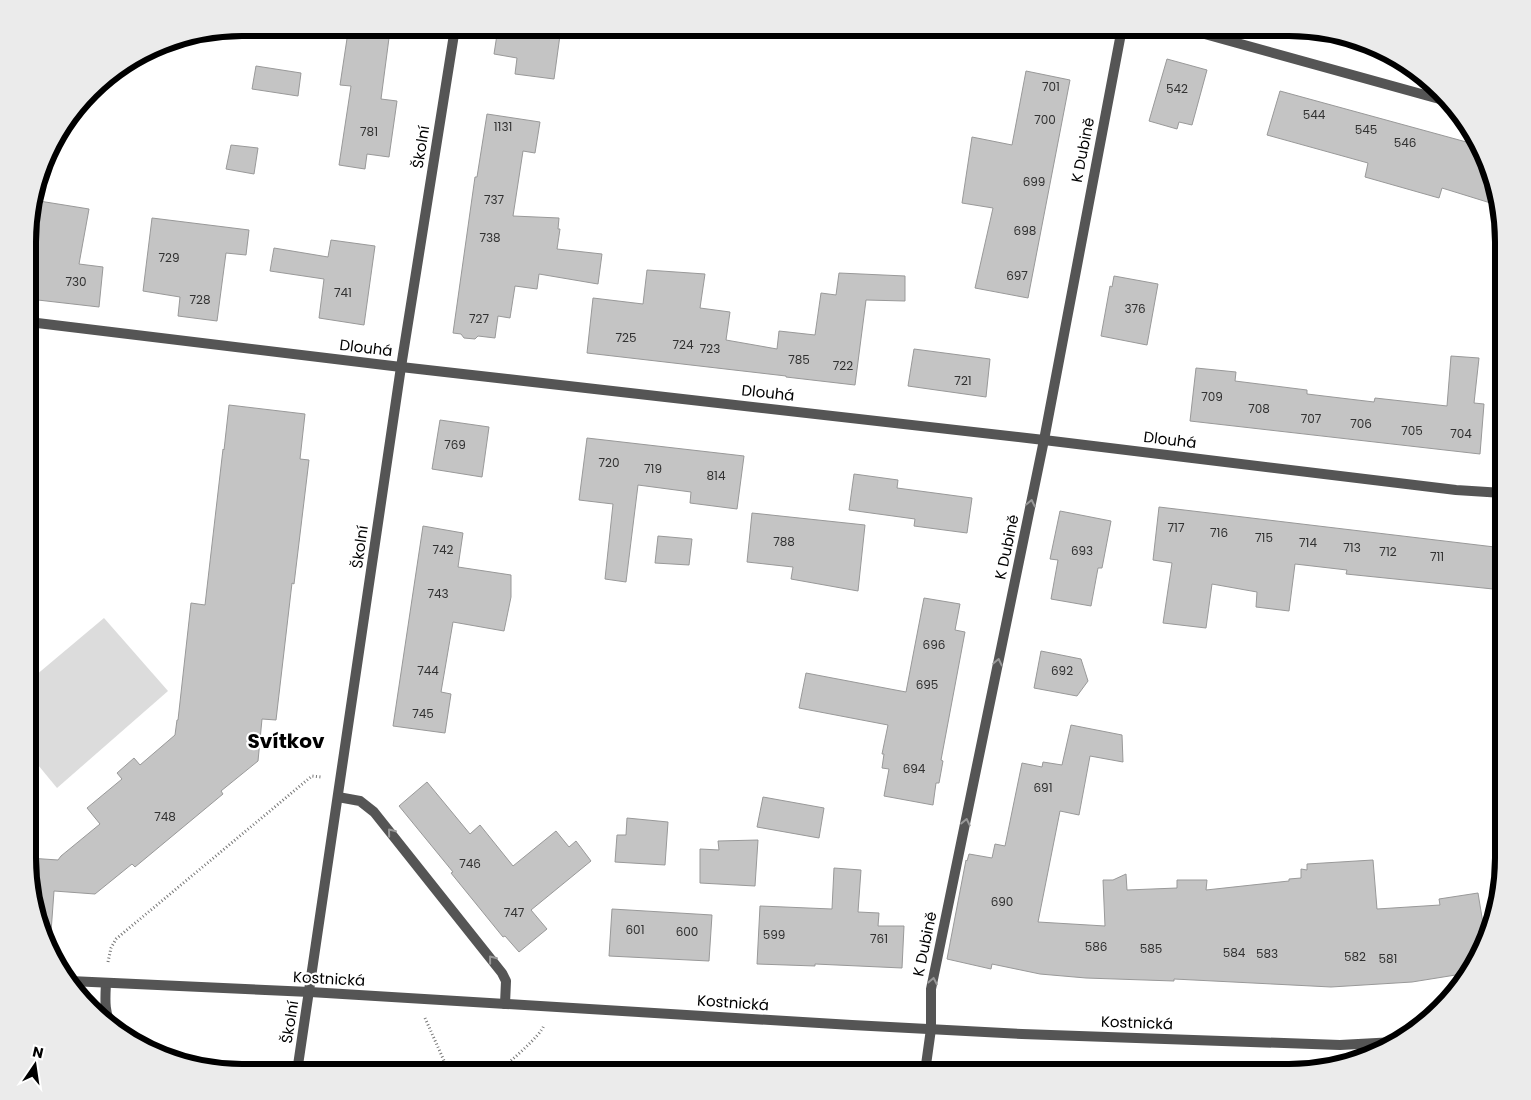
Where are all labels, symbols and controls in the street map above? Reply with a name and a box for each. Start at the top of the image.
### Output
house number: 701 [1042,78,1060,95]
house number: 542 [1166,80,1188,97]
house number: 544 [1303,106,1326,123]
house number: 700 [1034,111,1056,128]
street label: K Dubině [1066,116,1099,184]
house number: 1131 [494,118,512,135]
house number: 545 [1355,121,1377,138]
house number: 781 [360,123,378,140]
street label: Školní [407,124,434,170]
house number: 546 [1394,134,1416,151]
house number: 699 [1023,173,1045,190]
house number: 737 [484,191,505,208]
house number: 698 [1014,222,1036,239]
house number: 738 [479,229,501,246]
house number: 729 [158,249,180,266]
house number: 697 [1006,267,1028,284]
house number: 730 [65,273,87,290]
house number: 741 [334,284,352,301]
house number: 728 [189,291,211,308]
house number: 376 [1124,300,1146,317]
house number: 727 [469,310,489,327]
house number: 725 [616,329,637,346]
street label: Dlouhá [338,334,394,361]
house number: 724 [672,336,694,353]
house number: 723 [700,340,720,357]
house number: 785 [788,351,810,368]
house number: 722 [833,357,853,374]
house number: 721 [954,372,972,389]
street label: Dlouhá [740,379,796,406]
house number: 709 [1201,388,1223,405]
house number: 708 [1248,400,1270,417]
house number: 707 [1301,410,1322,427]
house number: 706 [1350,415,1372,432]
house number: 705 [1401,422,1423,439]
house number: 704 [1450,425,1472,442]
street label: Dlouhá [1142,426,1198,453]
house number: 769 [444,436,466,453]
house number: 720 [599,454,620,471]
house number: 719 [644,460,662,477]
house number: 814 [707,467,726,484]
one-way arrow [1025,499,1036,508]
street label: K Dubině [989,512,1024,581]
house number: 717 [1168,519,1185,536]
street label: Školní [346,524,373,570]
house number: 716 [1210,524,1228,541]
house number: 715 [1255,529,1273,546]
house number: 788 [773,533,795,550]
house number: 714 [1299,534,1317,551]
house number: 713 [1343,539,1361,556]
house number: 742 [432,541,454,558]
house number: 693 [1071,542,1093,559]
house number: 712 [1379,543,1397,560]
house number: 711 [1430,548,1444,565]
house number: 743 [427,585,449,602]
house number: 696 [923,636,945,653]
one-way arrow [992,658,1003,667]
house number: 744 [417,662,439,679]
house number: 692 [1051,662,1073,679]
house number: 695 [916,676,938,693]
house number: 745 [412,705,434,722]
district label: Svítkov [248,727,325,755]
house number: 694 [903,760,926,777]
house number: 691 [1033,779,1053,796]
house number: 748 [154,808,176,825]
one-way arrow [960,817,970,826]
one-way arrow [387,829,396,838]
house number: 746 [459,855,481,872]
house number: 690 [991,893,1013,910]
house number: 747 [504,904,525,921]
street label: K Dubině [907,909,942,978]
house number: 601 [626,921,645,938]
house number: 600 [676,923,698,940]
house number: 599 [763,926,785,943]
house number: 761 [870,930,888,947]
house number: 586 [1085,938,1107,955]
house number: 585 [1140,940,1162,957]
house number: 584 [1223,944,1246,961]
house number: 583 [1256,945,1278,962]
house number: 582 [1344,948,1366,965]
house number: 581 [1379,950,1397,967]
one-way arrow [488,956,497,965]
street label: Kostnická [292,966,366,991]
one-way arrow [927,976,938,985]
street label: Kostnická [696,990,770,1015]
street label: Školní [276,999,303,1045]
street label: Kostnická [1101,1011,1173,1034]
north arrow [10,1040,60,1090]
text: N [31,1041,45,1063]

